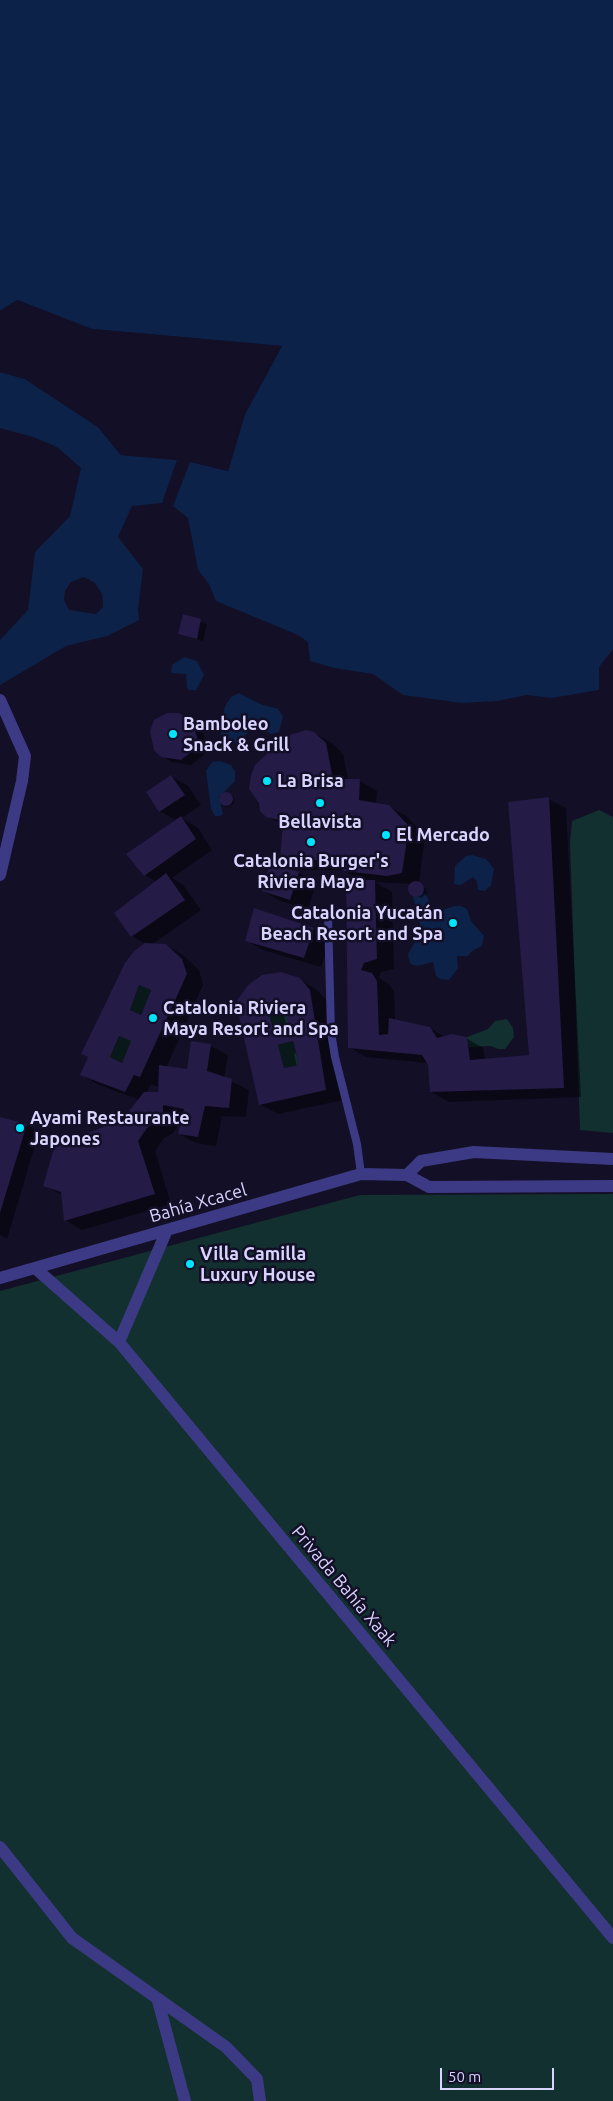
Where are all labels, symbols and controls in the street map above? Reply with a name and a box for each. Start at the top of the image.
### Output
place label: Bamboleo Snack & Grill [183,713,289,756]
marker: Bamboleo Snack & Grill [167,728,179,740]
place label: La Brisa [277,770,344,792]
marker: La Brisa [261,775,273,787]
marker: Bellavista [314,797,326,809]
place label: Bellavista [278,811,362,833]
place label: El Mercado [396,824,490,846]
marker: El Mercado [380,829,392,841]
marker: Catalonia Burger's Riviera Maya [305,836,317,848]
place label: Catalonia Burger's Riviera Maya [233,850,389,892]
place label: Catalonia Yucatán Beach Resort and Spa [261,902,443,944]
marker: Catalonia Yucatán Beach Resort and Spa [447,917,459,929]
place label: Catalonia Riviera Maya Resort and Spa [163,997,339,1040]
marker: Catalonia Riviera Maya Resort and Spa [147,1012,159,1024]
place label: Ayami Restaurante Japones [30,1107,190,1150]
marker: Ayami Restaurante Japones [14,1122,26,1134]
street label: Bahía Xcacel [147,1179,249,1227]
place label: Villa Camilla Luxury House [200,1243,316,1286]
marker: Villa Camilla Luxury House [184,1258,196,1270]
street label: Privada Bahía Xaak [287,1521,401,1651]
scale bar [443,2058,557,2090]
text: 50 m [448,2068,481,2085]

